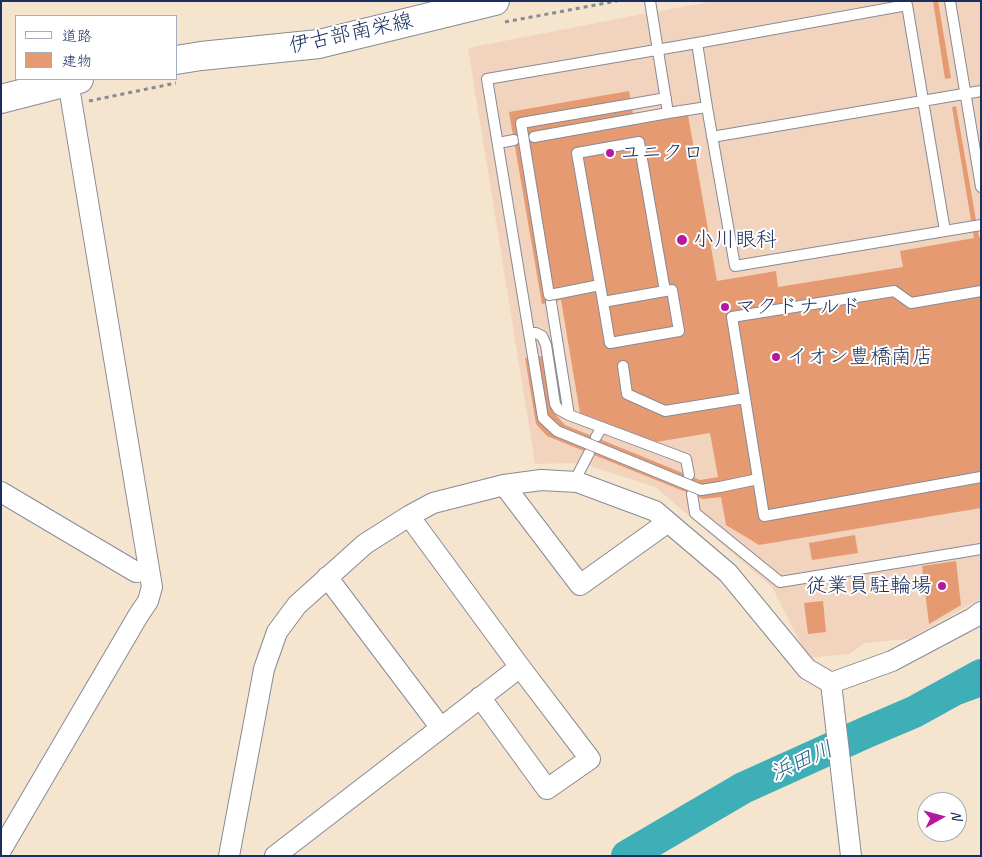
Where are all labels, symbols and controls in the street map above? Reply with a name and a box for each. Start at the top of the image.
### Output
street label: 伊古部南栄線 [287,9,415,59]
legend [15,15,178,80]
text: 道路 [62,27,92,46]
text: 建物 [62,52,92,71]
place label: ユニクロ [620,140,704,166]
marker: ユニクロ [604,147,616,159]
place label: 小川眼科 [693,227,777,253]
marker: 小川眼科 [675,233,689,247]
place label: マクドナルド [735,294,861,320]
marker: マクドナルド [719,301,731,313]
place label: イオン豊橋南店 [786,344,933,370]
marker: イオン豊橋南店 [770,351,782,363]
place label: 従業員駐輪場 [806,573,932,599]
marker: 従業員駐輪場 [936,580,948,592]
water label: 浜田川 [766,737,838,787]
north arrow [917,792,967,842]
text: N [947,810,965,821]

